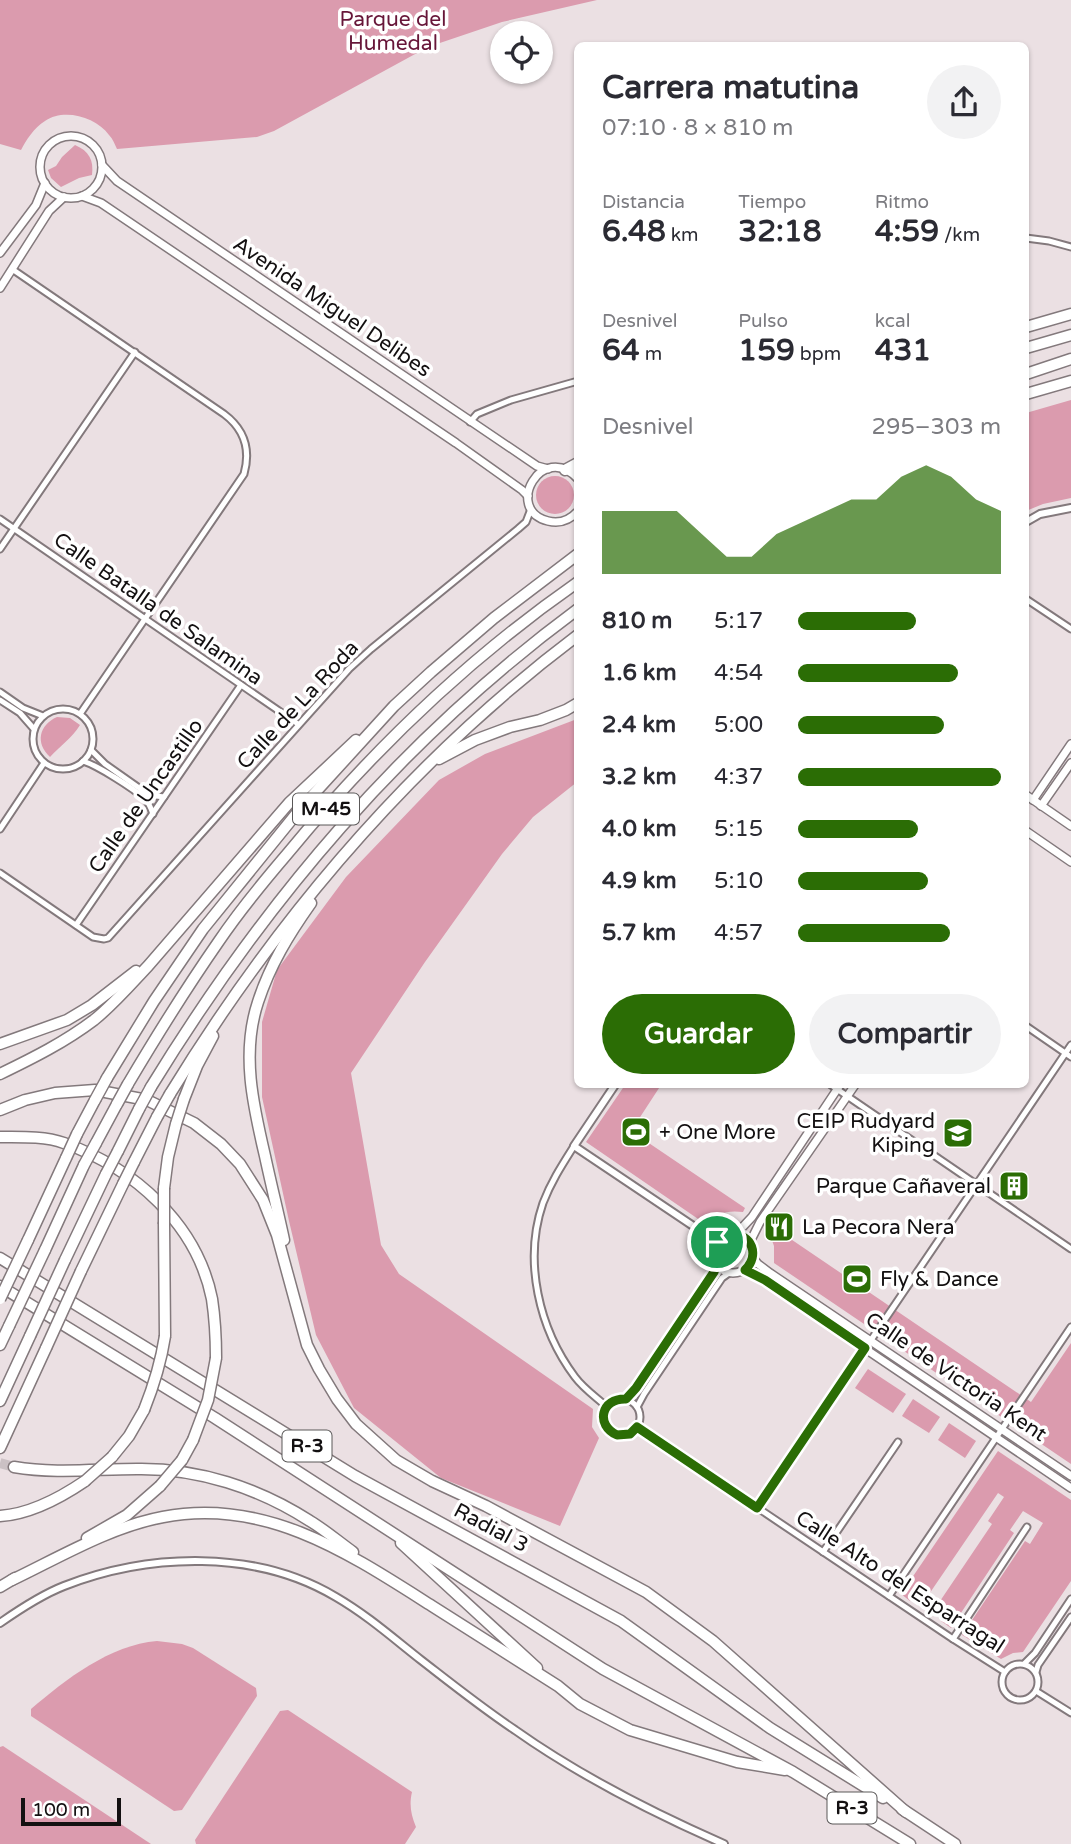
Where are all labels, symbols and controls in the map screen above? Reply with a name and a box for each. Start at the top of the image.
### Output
park label: Parque del Humedal [340,7,446,56]
map controls [490,21,553,84]
button: locate [490,21,553,84]
button: share [927,65,1001,139]
text: Carrera matutina [602,69,859,107]
text: 07:10 · 8 × 810 m [602,114,793,142]
text: Distancia [602,191,685,213]
text: Tiempo [738,191,806,213]
text: Ritmo [875,191,929,213]
text: 6.48 [602,213,666,250]
text: 32:18 [738,213,822,250]
text: 4:59 [875,213,939,250]
text: km [666,224,698,246]
text: /km [939,224,980,246]
street label: Avenida Miguel Delibes [228,231,436,383]
text: Desnivel [602,310,678,332]
text: Pulso [738,310,788,332]
text: kcal [875,310,910,332]
text: 64 [602,332,640,369]
text: 159 [738,332,795,369]
text: 431 [875,332,931,369]
text: m [640,343,662,365]
text: bpm [795,343,841,365]
text: Desnivel [602,413,693,441]
text: 295–303 m [872,413,1001,441]
street label: Calle Batalla de Salamina [49,527,267,691]
text: 810 m [602,607,672,635]
text: 5:17 [714,607,763,635]
street label: Calle de La Roda [232,635,364,775]
text: 1.6 km [602,659,677,687]
text: 4:54 [714,659,763,687]
text: 2.4 km [602,711,676,739]
text: 5:00 [714,711,763,739]
street label: Calle de Uncastillo [83,714,209,878]
text: 3.2 km [602,763,677,791]
text: 4:37 [714,763,763,791]
road number: M-45 [293,794,359,824]
text: 4.0 km [602,815,677,843]
text: 5:15 [714,815,763,843]
text: 4.9 km [602,867,677,895]
text: 5:10 [714,867,763,895]
text: 5.7 km [602,919,676,947]
text: 4:57 [714,919,763,947]
button: Guardar [602,994,795,1074]
button: Compartir [809,994,1001,1074]
place label: CEIP Rudyard Kiping [797,1109,935,1158]
sports icon: + One More [619,1115,653,1149]
school or university icon: CEIP Rudyard Kiping [941,1116,975,1150]
place label: + One More [659,1120,776,1145]
building icon: Parque Cañaveral [997,1169,1031,1203]
place label: Parque Cañaveral [816,1174,991,1199]
restaurant icon: La Pecora Nera [762,1210,796,1244]
pin [687,1212,747,1272]
place label: La Pecora Nera [802,1215,955,1240]
icon: arrive [698,1223,736,1261]
sports icon: Fly & Dance [840,1262,874,1296]
place label: Fly & Dance [880,1267,999,1292]
street label: Calle de Victoria Kent [861,1307,1051,1447]
road number: R-3 [282,1430,332,1462]
street label: Radial 3 [449,1498,533,1558]
street label: Calle Alto del Esparragal [791,1505,1009,1659]
road number: R-3 [828,1792,876,1824]
scale bar [21,1795,121,1827]
text: 100 m [32,1799,90,1821]

